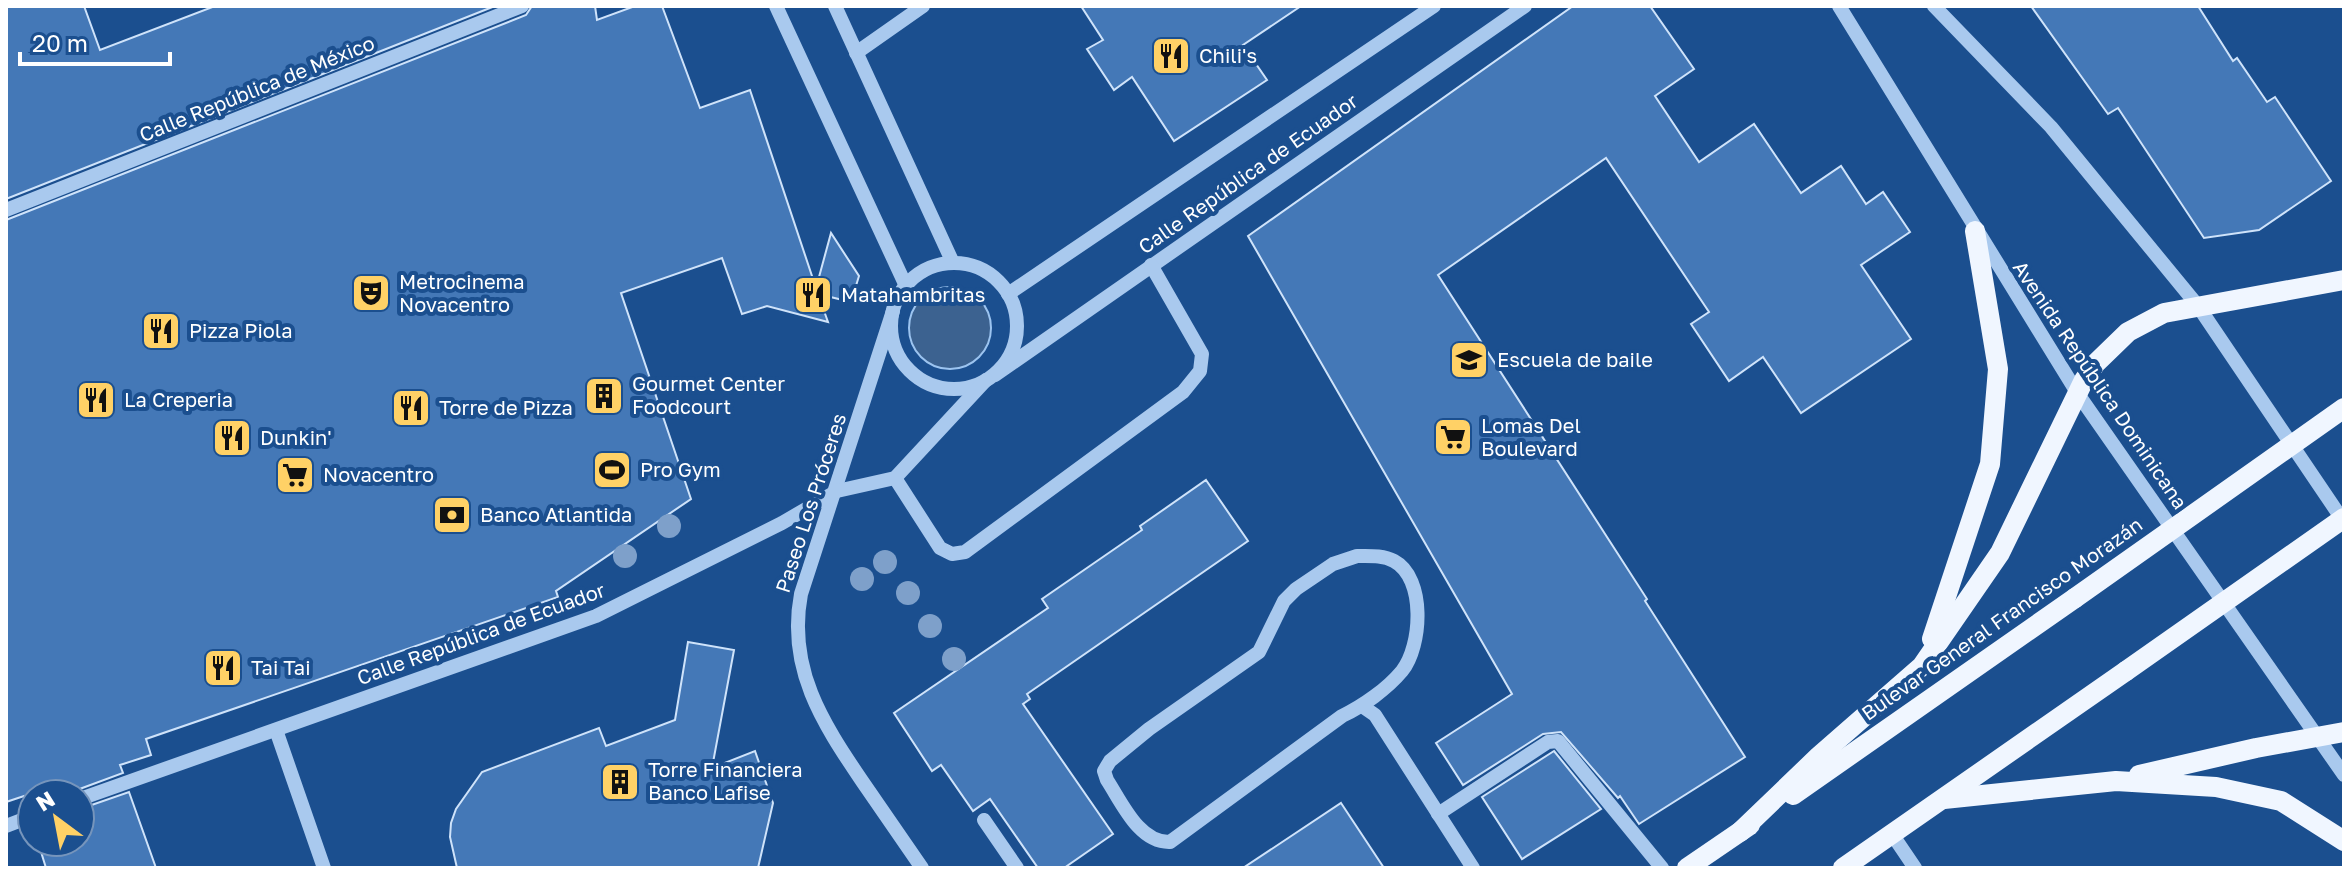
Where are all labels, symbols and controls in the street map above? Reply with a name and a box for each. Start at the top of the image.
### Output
scale bar [20,16,170,66]
text: 20 m [32,28,88,57]
street label: Calle República de México [136,30,378,146]
restaurant icon: Chili's [1150,35,1192,77]
place label: Chili's [1199,43,1257,67]
street label: Calle República de Ecuador [1133,88,1362,258]
street label: Avenida República Dominicana [2009,256,2193,513]
place label: Metrocinema Novacentro [399,269,525,316]
theatre icon: Metrocinema Novacentro [350,272,392,314]
restaurant icon: Matahambritas [792,274,834,316]
place label: Matahambritas [841,282,985,306]
restaurant icon: Pizza Piola [140,310,182,352]
place label: Pizza Piola [189,318,293,342]
school or university icon: Escuela de baile [1448,339,1490,381]
place label: Escuela de baile [1497,347,1653,371]
place label: Gourmet Center Foodcourt [632,371,785,418]
building icon: Gourmet Center Foodcourt [583,375,625,417]
restaurant icon: La Creperia [75,379,117,421]
place label: La Creperia [124,387,233,411]
restaurant icon: Torre de Pizza [390,387,432,429]
place label: Torre de Pizza [439,395,573,419]
street label: Paseo Los Próceres [770,410,850,595]
place label: Lomas Del Boulevard [1481,413,1581,460]
supermarket icon: Lomas Del Boulevard [1432,416,1474,458]
restaurant icon: Dunkin' [211,417,253,459]
place label: Dunkin' [260,425,332,449]
sports icon: Pro Gym [591,449,633,491]
supermarket icon: Novacentro [274,454,316,496]
place label: Pro Gym [640,457,721,481]
place label: Novacentro [323,462,434,486]
bank icon: Banco Atlantida [431,494,473,536]
place label: Banco Atlantida [480,502,632,526]
street label: Bulevar General Francisco Morazán [1856,512,2146,725]
street label: Calle República de Ecuador [353,577,608,689]
restaurant icon: Tai Tai [202,647,244,689]
place label: Tai Tai [251,655,311,679]
place label: Torre Financiera Banco Lafise [648,757,803,804]
building icon: Torre Financiera Banco Lafise [599,761,641,803]
north arrow [16,778,96,858]
text: N [31,785,59,816]

